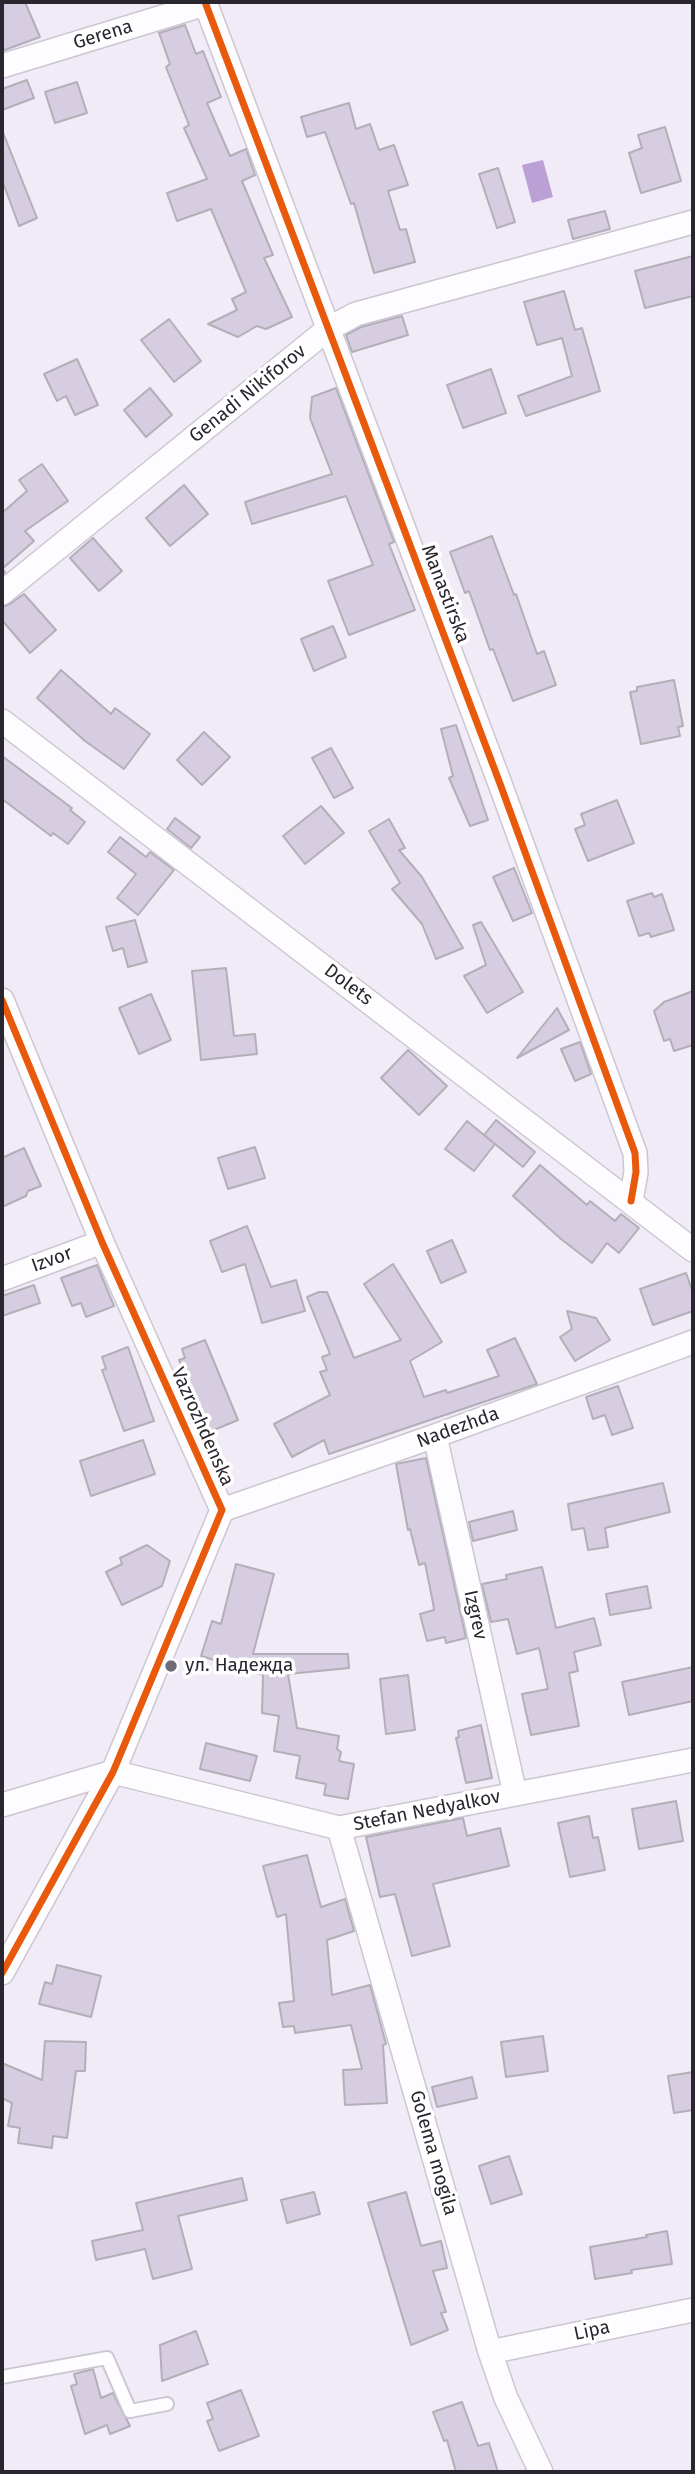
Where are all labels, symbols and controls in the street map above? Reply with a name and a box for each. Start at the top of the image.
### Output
street label: Gerena [71,15,135,55]
street label: Genadi Nikiforov [185,340,311,448]
street label: Manastirska [416,542,474,646]
street label: Dolets [319,959,377,1011]
street label: Izvor [29,1242,75,1278]
street label: Vazrozhdenska [166,1364,238,1490]
street label: Nadezhda [414,1403,502,1453]
street label: Izgrev [458,1588,492,1642]
place label: ул. Надежда [185,1655,293,1677]
marker: ул. Надежда [163,1658,179,1674]
street label: Stefan Nedyalkov [352,1786,502,1836]
street label: Golema mogila [404,2088,462,2218]
street label: Lipa [572,2316,612,2346]

